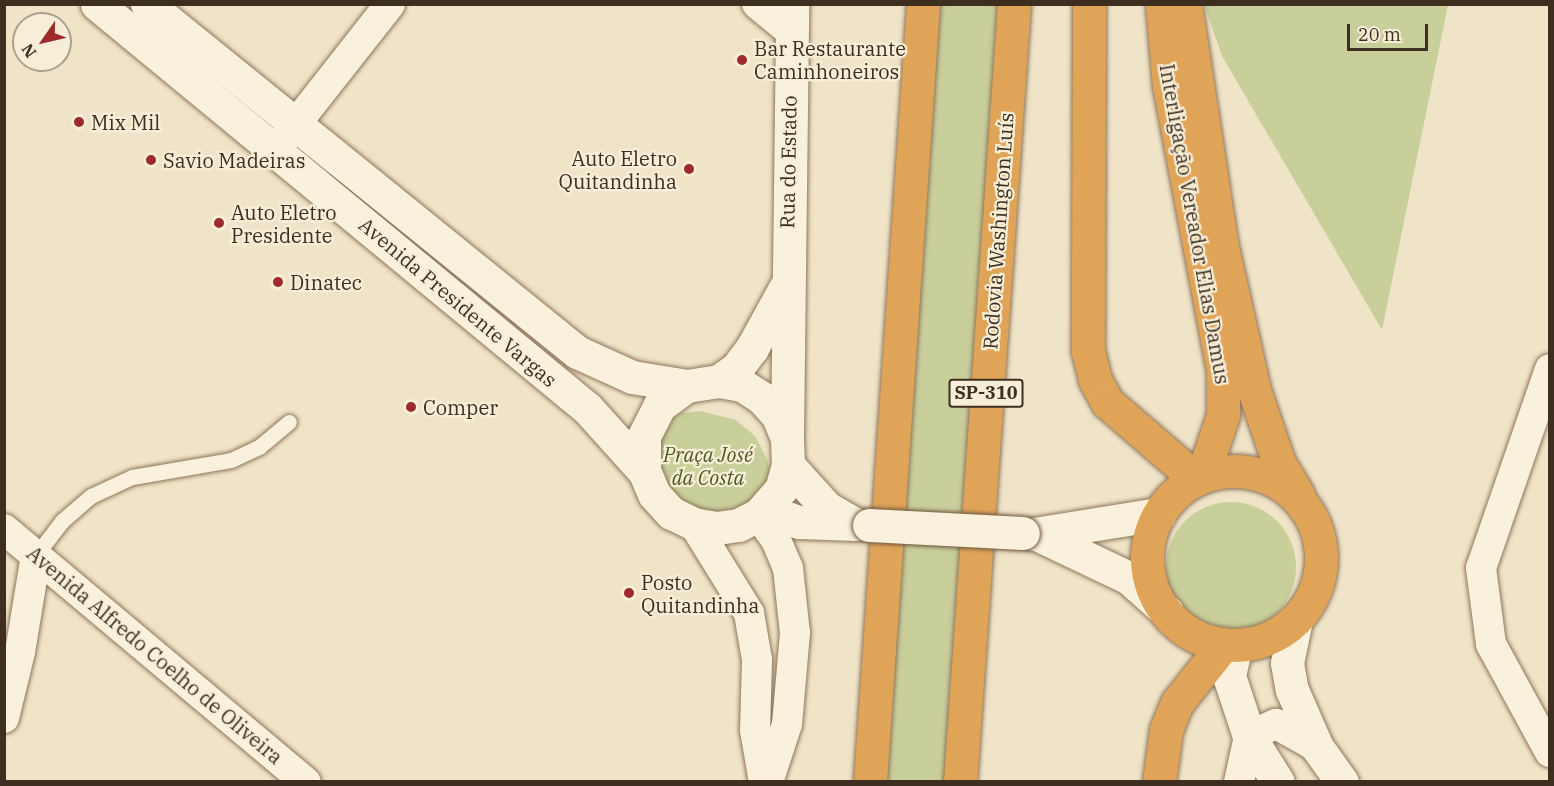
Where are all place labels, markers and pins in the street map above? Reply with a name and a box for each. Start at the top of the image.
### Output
place label: Bar Restaurante Caminhoneiros [754,36,906,83]
marker: Bar Restaurante Caminhoneiros [735,53,749,67]
place label: Mix Mil [91,110,160,134]
marker: Mix Mil [72,115,86,129]
place label: Auto Eletro Quitandinha [559,146,677,193]
place label: Savio Madeiras [163,148,305,172]
marker: Savio Madeiras [144,153,158,167]
marker: Auto Eletro Quitandinha [682,162,696,176]
place label: Auto Eletro Presidente [231,200,336,247]
marker: Auto Eletro Presidente [212,216,226,230]
place label: Dinatec [290,270,362,294]
marker: Dinatec [271,275,285,289]
place label: Comper [423,395,498,419]
marker: Comper [404,400,418,414]
place label: Posto Quitandinha [641,570,759,617]
marker: Posto Quitandinha [622,586,636,600]

